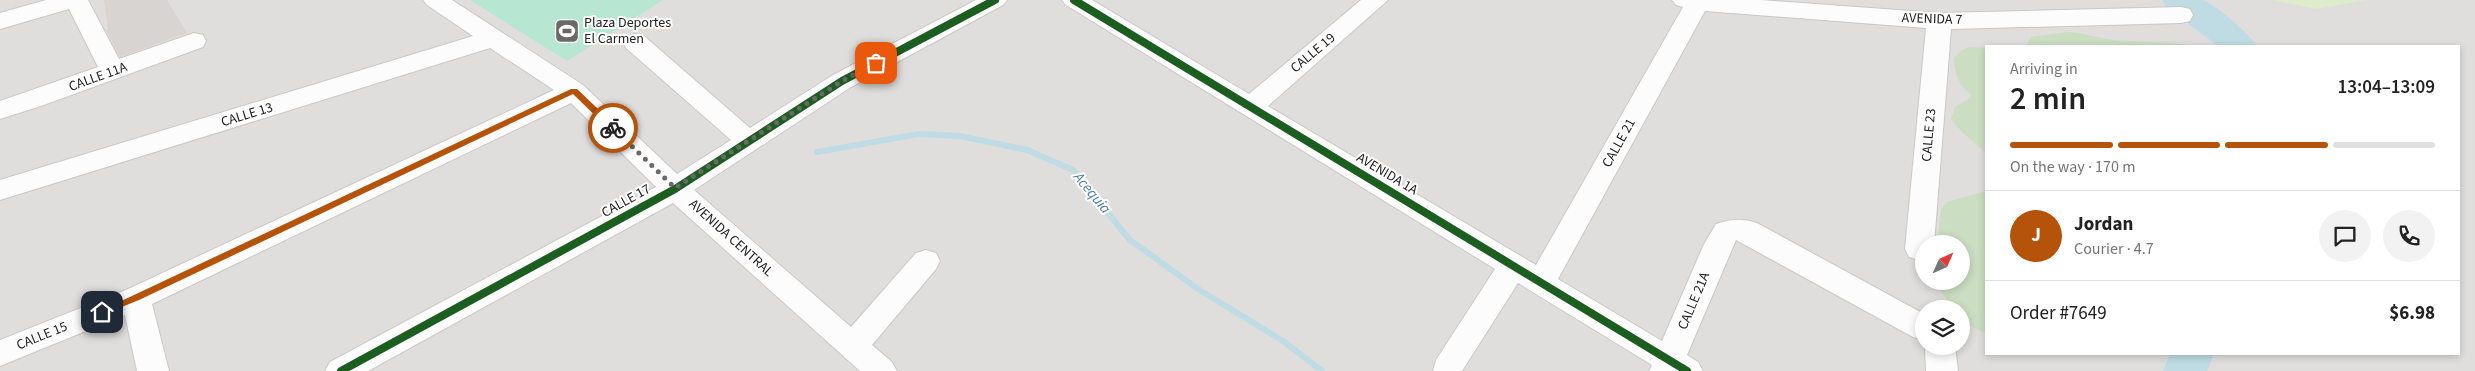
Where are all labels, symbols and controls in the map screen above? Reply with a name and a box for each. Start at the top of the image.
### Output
street label: AVENIDA 7 [1901,8,1963,30]
place label: Plaza Deportes El Carmen [584,13,671,49]
sports icon: Plaza Deportes El Carmen [554,18,580,44]
street label: CALLE 19 [1286,28,1340,78]
pin [855,42,897,84]
icon: bag [862,49,890,77]
street label: CALLE 11A [66,57,130,97]
text: Arriving in [2010,58,2078,80]
text: 13:04–13:09 [2337,74,2435,101]
text: 2 min [2010,76,2086,122]
street label: CALLE 13 [219,98,275,132]
courier [588,103,638,153]
street label: CALLE 23 [1917,108,1941,162]
icon: bike [599,114,627,142]
street label: CALLE 21 [1597,115,1641,171]
street label: AVENIDA 1A [1353,148,1422,200]
text: On the way · 170 m [2010,156,2135,178]
water label: Acequia [1068,167,1116,218]
street label: CALLE 17 [598,179,654,223]
street label: AVENIDA CENTRAL [684,194,778,282]
button: chat [2319,210,2371,262]
button: phone [2383,210,2435,262]
text: Jordan [2074,211,2133,238]
text: J [2031,222,2041,249]
north arrow [1915,235,1970,290]
map controls [1915,235,1970,355]
text: Courier · 4.7 [2074,238,2154,260]
street label: CALLE 21A [1673,269,1715,333]
pin [81,291,123,333]
icon: home [88,298,116,326]
button: layers [1915,300,1970,355]
text: Order #7649 [2010,300,2107,327]
text: $6.98 [2389,300,2435,327]
street label: CALLE 15 [14,317,70,355]

